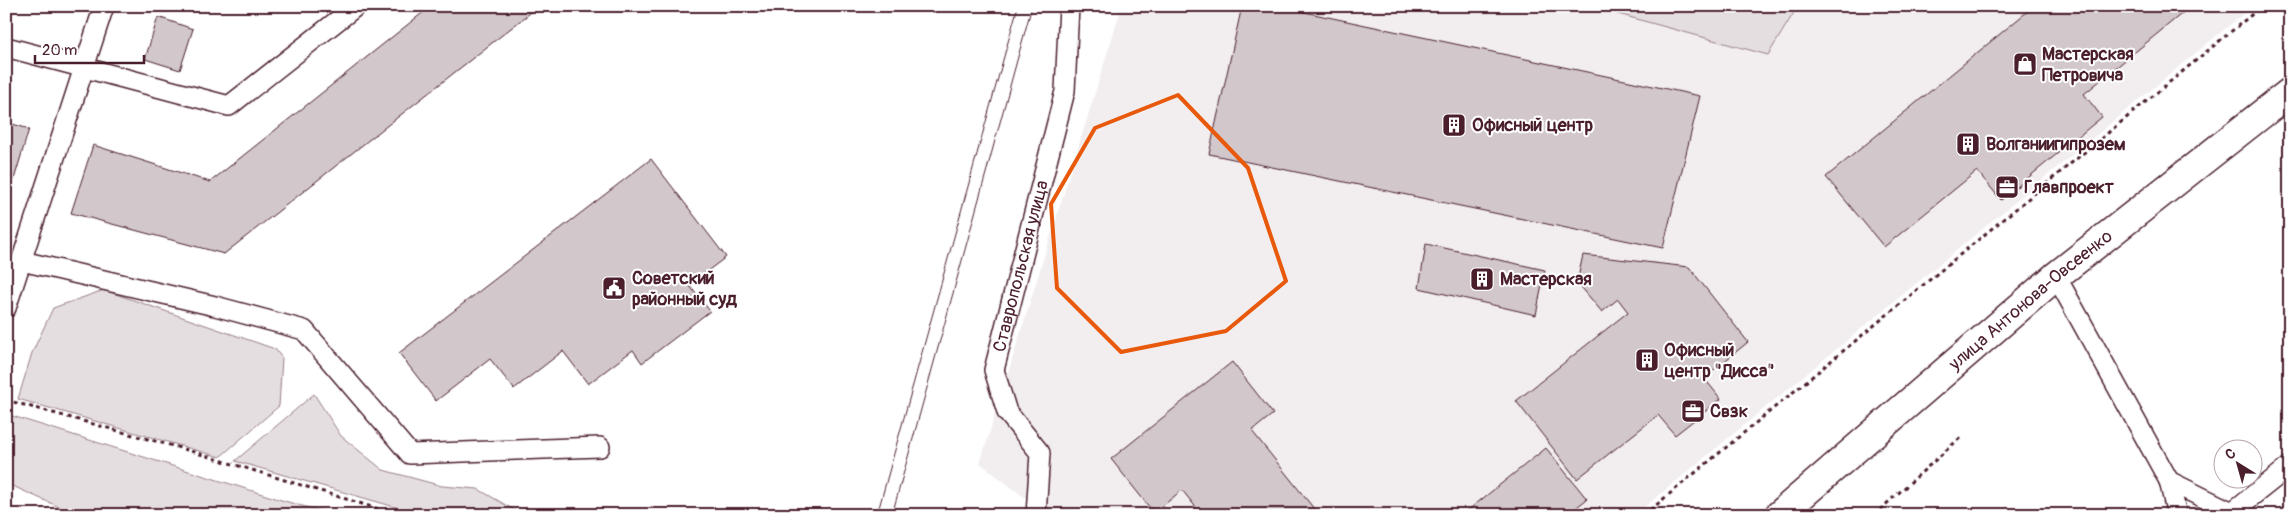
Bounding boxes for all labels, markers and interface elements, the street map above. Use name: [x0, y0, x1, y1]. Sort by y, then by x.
scale bar: [35, 32, 144, 64]
text: 20 m: [42, 41, 77, 60]
place label: Мастерская Петровича: [2042, 43, 2134, 87]
shop icon: Мастерская Петровича: [2012, 51, 2038, 77]
building icon: Офисный центр: [1441, 112, 1467, 138]
place label: Офисный центр: [1472, 114, 1594, 137]
building icon: Волганиигипрозем: [1955, 131, 1981, 157]
place label: Волганиигипрозем: [1986, 133, 2126, 156]
office icon: Главпроект: [1994, 174, 2020, 200]
place label: Главпроект: [2024, 176, 2115, 199]
street label: Ставропольская улица: [988, 178, 1053, 354]
street label: улица Антонова-Овсеенко: [1943, 224, 2117, 376]
building icon: Мастерская: [1469, 266, 1495, 292]
place label: Советский районный суд: [632, 267, 737, 311]
place label: Мастерская: [1500, 268, 1592, 291]
public building icon: Советский районный суд: [601, 275, 627, 301]
place label: Офисный центр "Дисса": [1664, 339, 1775, 383]
building icon: Офисный центр "Дисса": [1634, 347, 1660, 373]
office icon: Свзк: [1680, 398, 1706, 424]
place label: Свзк: [1710, 400, 1748, 423]
north arrow: [2214, 438, 2264, 488]
text: С: [2222, 444, 2239, 463]

